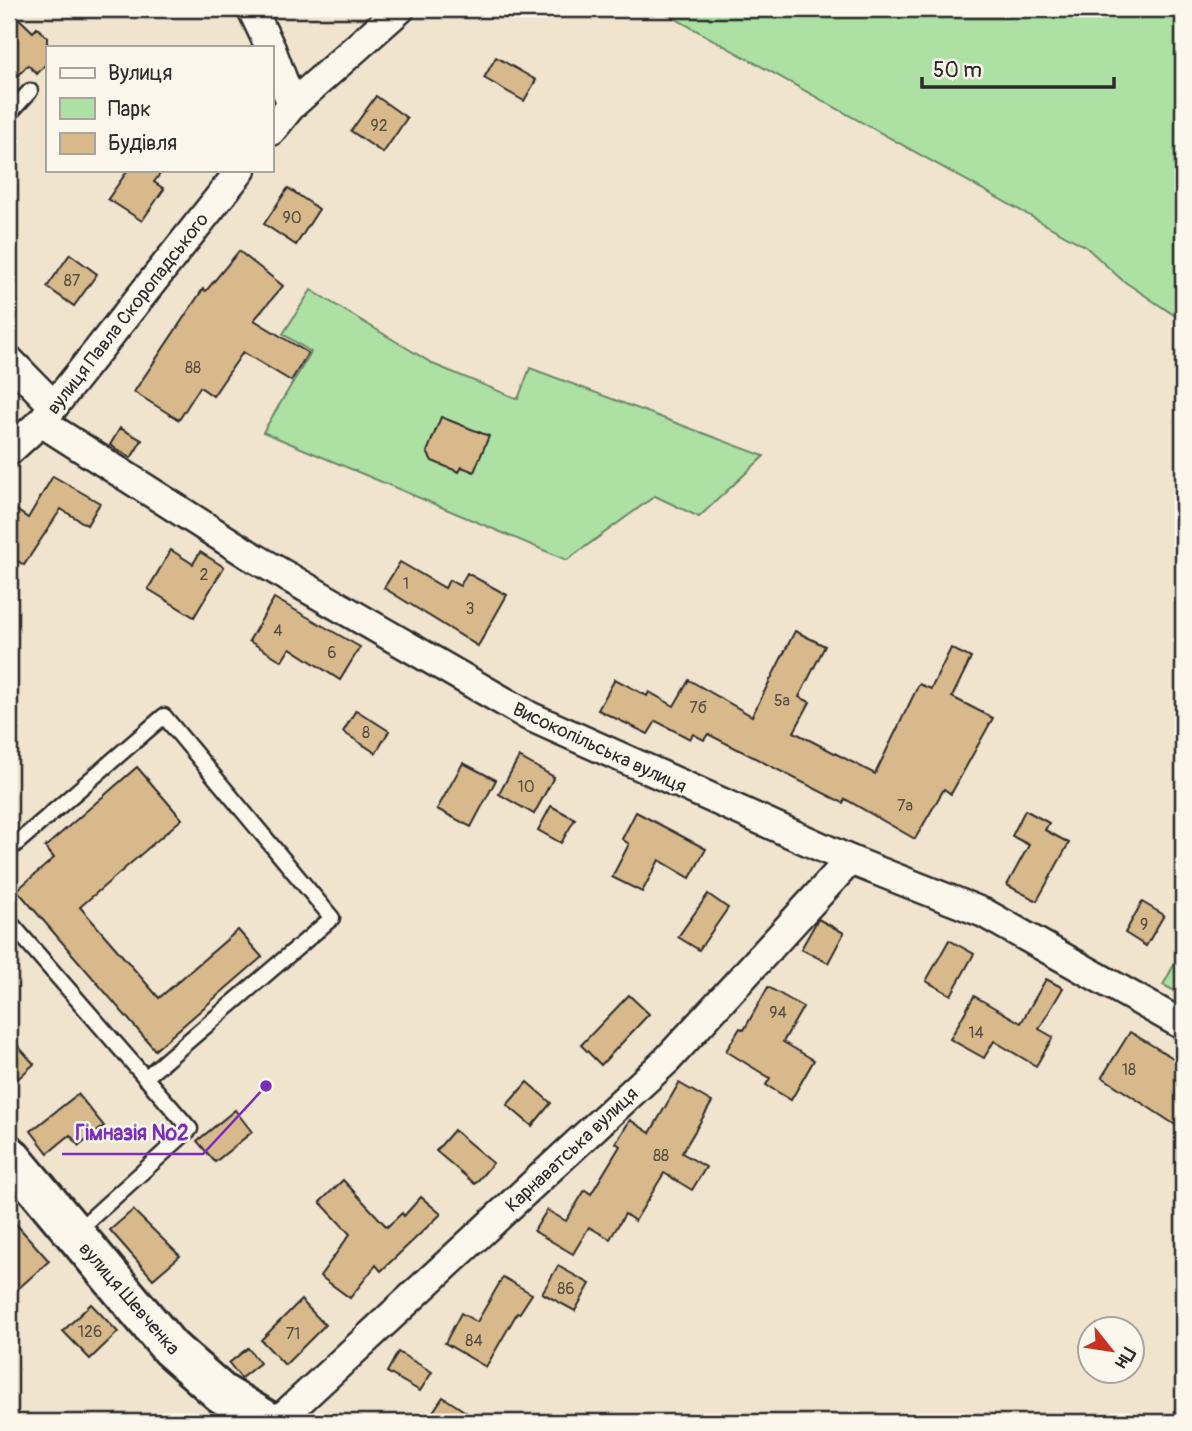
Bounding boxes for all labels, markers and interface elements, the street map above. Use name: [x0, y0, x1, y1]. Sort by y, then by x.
legend: [46, 46, 273, 172]
scale bar: [922, 46, 1115, 90]
text: 50 m: [933, 57, 982, 84]
text: Вулиця: [108, 60, 172, 87]
text: Парк: [108, 96, 151, 123]
house number: 92: [370, 116, 388, 136]
text: Будівля: [108, 130, 177, 157]
street label: вулиця Павла Скоропадського: [42, 208, 214, 419]
house number: 90: [282, 208, 302, 228]
house number: 87: [64, 271, 81, 291]
house number: 88: [185, 358, 201, 378]
house number: 2: [200, 565, 209, 585]
house number: 1: [403, 574, 409, 594]
house number: 3: [466, 599, 475, 619]
house number: 4: [273, 621, 283, 641]
house number: 6: [327, 643, 337, 663]
house number: 5а: [774, 691, 790, 711]
street label: Високопільська вулиця: [509, 697, 690, 799]
house number: 7б: [689, 698, 707, 718]
house number: 8: [362, 723, 370, 743]
house number: 10: [517, 777, 535, 797]
house number: 7а: [897, 796, 913, 816]
house number: 9: [1140, 915, 1148, 935]
house number: 94: [769, 1003, 787, 1023]
house number: 14: [968, 1023, 984, 1043]
house number: 18: [1122, 1060, 1136, 1080]
street label: Карнаватська вулиця: [500, 1082, 643, 1217]
callout: Гімназія №2: [62, 1112, 203, 1154]
text: Гімназія №2: [75, 1120, 189, 1147]
house number: 88: [653, 1146, 669, 1166]
street label: вулиця Шевченка: [74, 1237, 185, 1360]
house number: 86: [557, 1279, 575, 1299]
north arrow: [1076, 1316, 1146, 1386]
house number: 126: [78, 1322, 102, 1342]
house number: 71: [286, 1324, 300, 1344]
house number: 84: [465, 1331, 483, 1351]
text: Пн: [1109, 1343, 1140, 1373]

